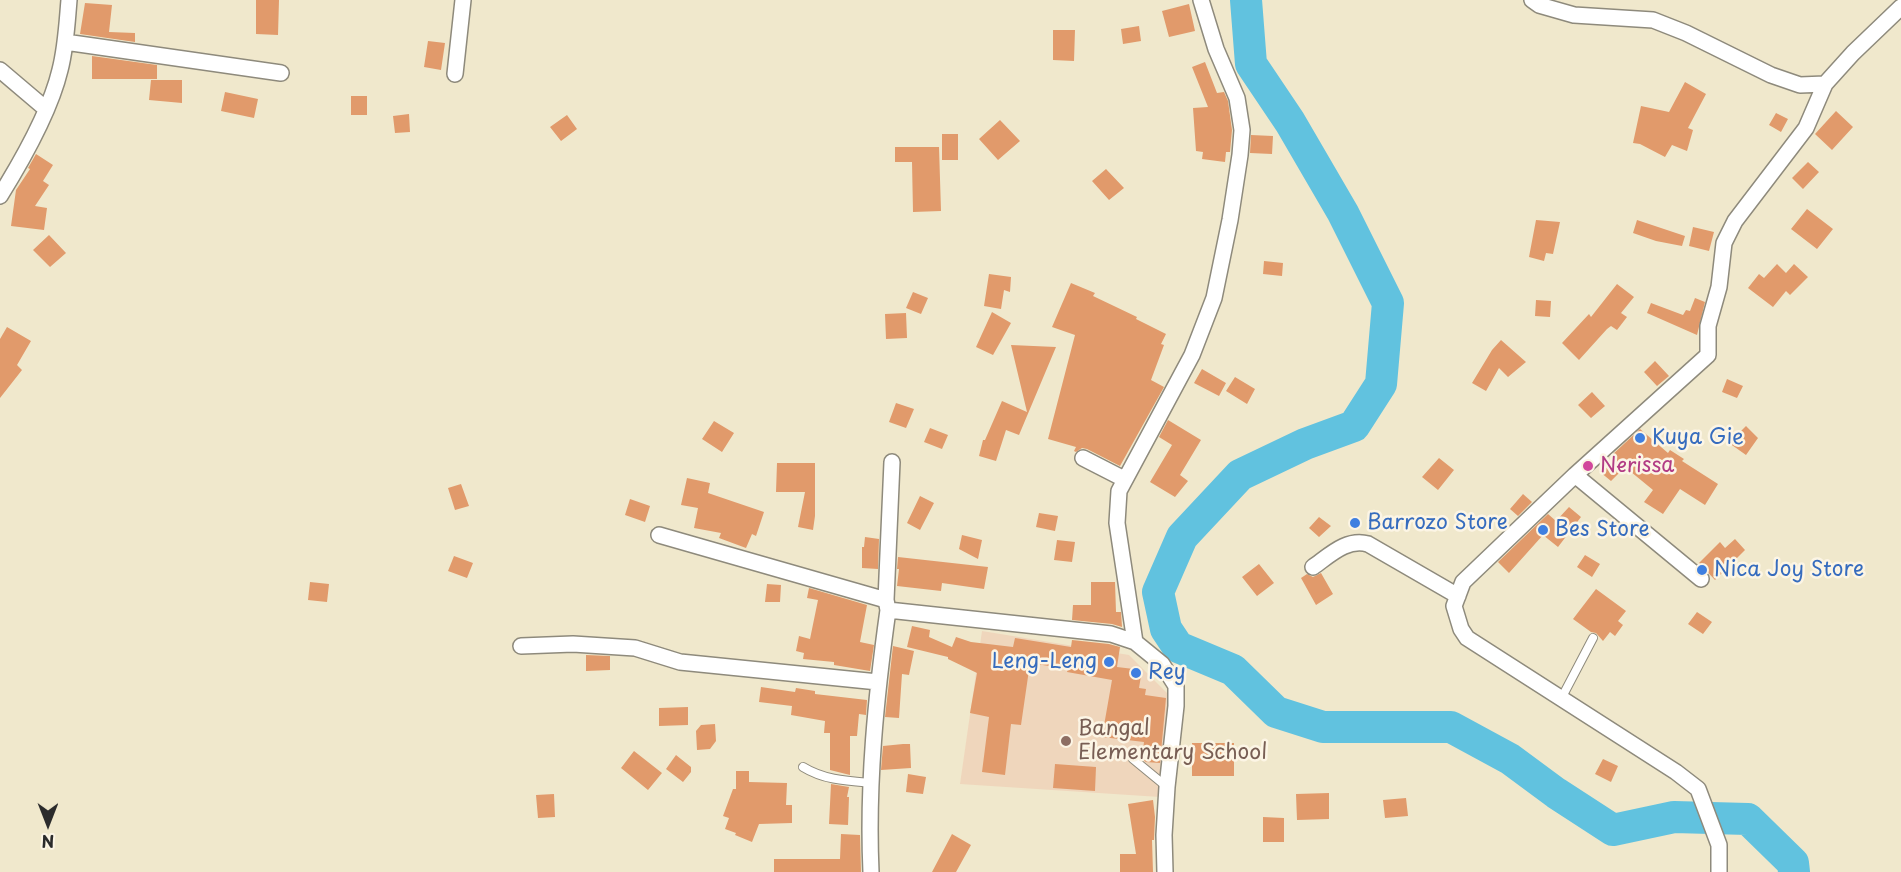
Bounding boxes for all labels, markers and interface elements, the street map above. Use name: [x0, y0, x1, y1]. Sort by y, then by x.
place label: Kuya Gie: [1652, 425, 1744, 451]
marker: Kuya Gie: [1633, 431, 1647, 445]
place label: Nerissa: [1600, 453, 1674, 479]
marker: Nerissa: [1581, 459, 1595, 473]
place label: Barrozo Store: [1367, 510, 1508, 536]
marker: Barrozo Store: [1348, 516, 1362, 530]
place label: Bes Store: [1555, 517, 1650, 543]
marker: Bes Store: [1536, 523, 1550, 537]
place label: Nica Joy Store: [1714, 557, 1864, 583]
marker: Nica Joy Store: [1695, 563, 1709, 577]
place label: Leng-Leng: [991, 649, 1097, 675]
marker: Leng-Leng: [1102, 655, 1116, 669]
place label: Rey: [1148, 660, 1186, 686]
marker: Rey: [1129, 666, 1143, 680]
place label: Bangal Elementary School: [1078, 716, 1267, 766]
marker: Bangal Elementary School: [1059, 734, 1073, 748]
north arrow: [18, 794, 78, 854]
text: N: [42, 830, 54, 854]

